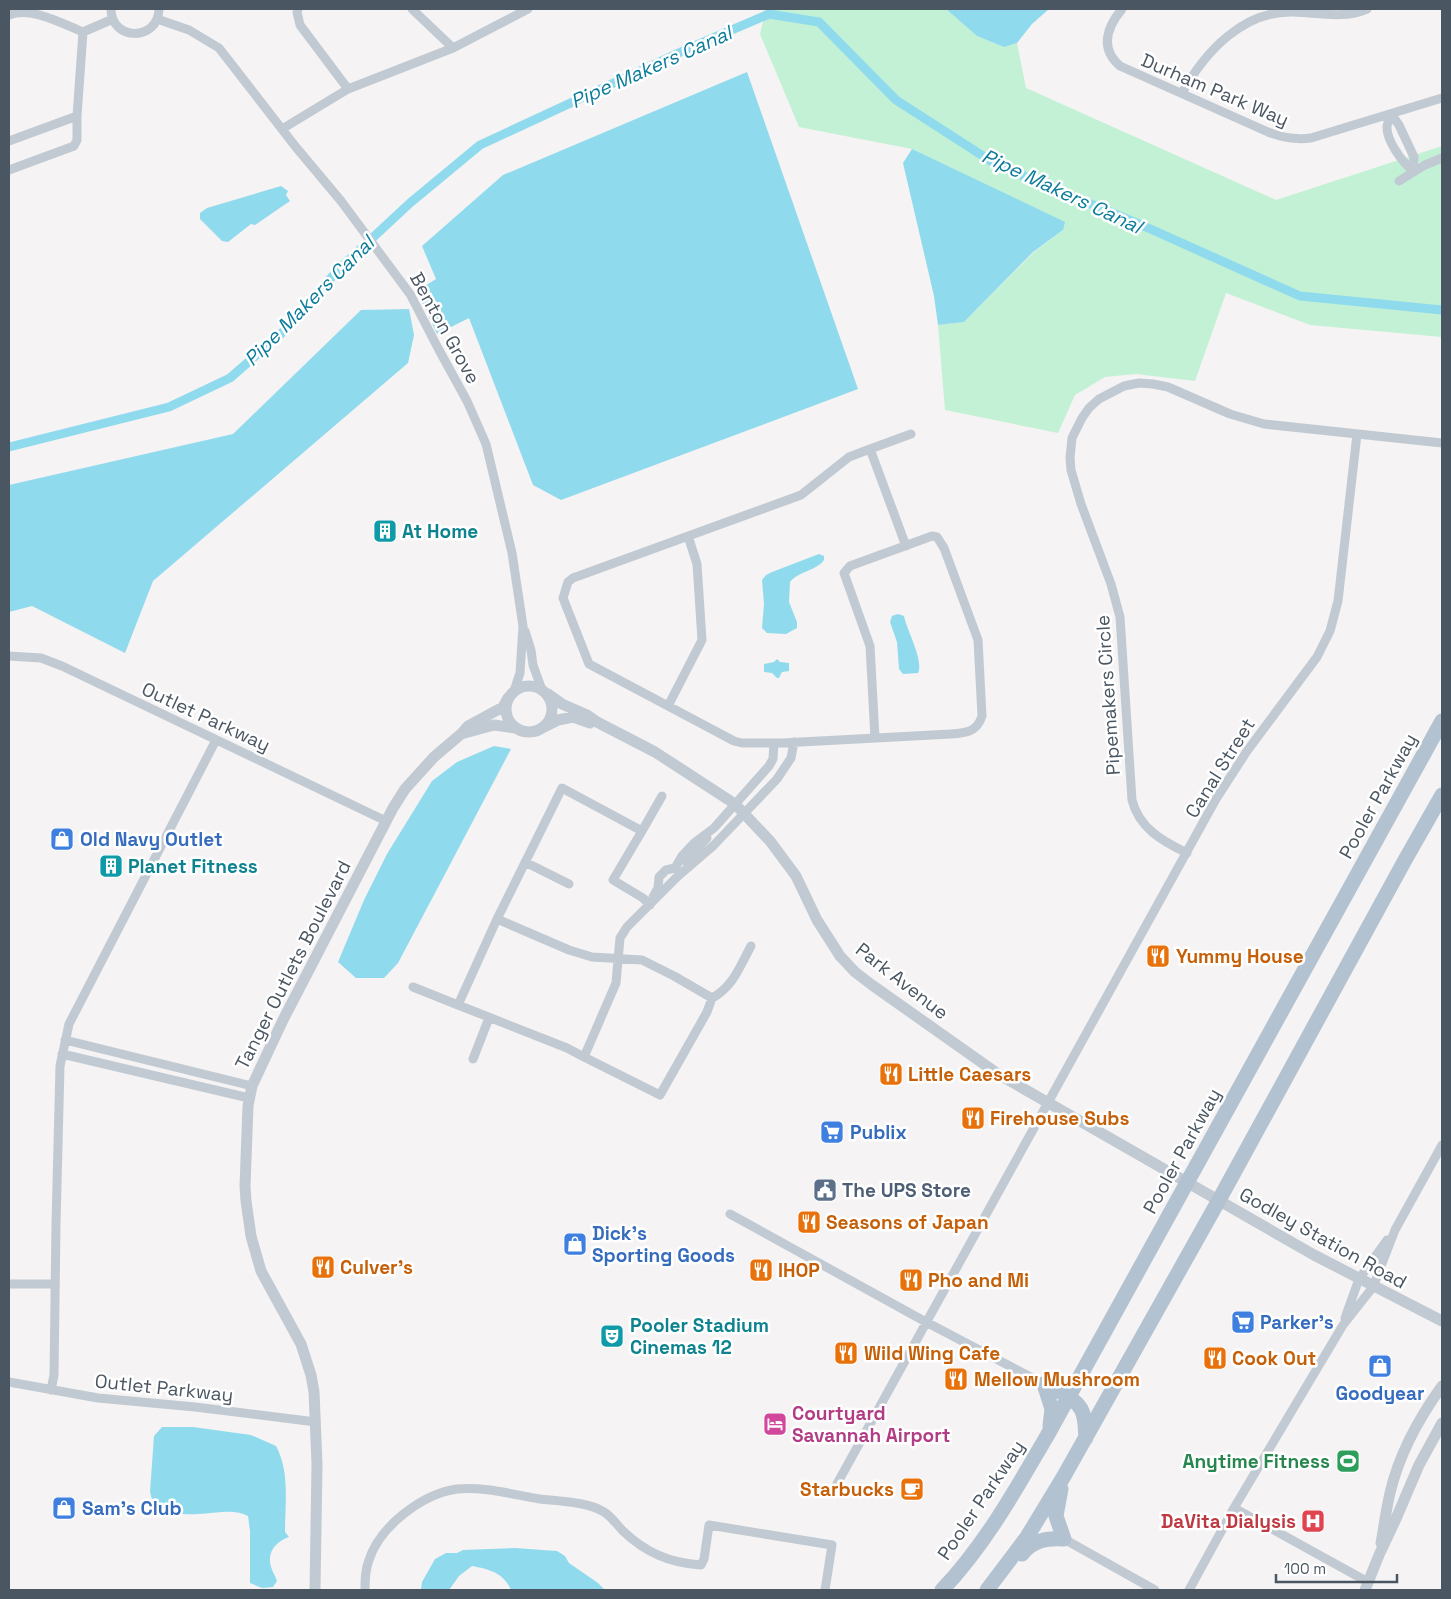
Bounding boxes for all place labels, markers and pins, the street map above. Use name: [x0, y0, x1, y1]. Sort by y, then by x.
building icon: At Home: [372, 518, 398, 544]
place label: At Home: [402, 519, 478, 544]
shop icon: Old Navy Outlet: [49, 826, 75, 852]
place label: Old Navy Outlet: [80, 827, 223, 852]
building icon: Planet Fitness: [98, 853, 124, 879]
place label: Planet Fitness: [128, 854, 258, 879]
restaurant icon: Yummy House: [1145, 943, 1171, 969]
place label: Yummy House: [1176, 944, 1304, 969]
restaurant icon: Little Caesars: [878, 1061, 904, 1087]
place label: Little Caesars: [908, 1062, 1031, 1087]
restaurant icon: Firehouse Subs: [960, 1105, 986, 1131]
place label: Firehouse Subs: [990, 1106, 1129, 1131]
supermarket icon: Publix: [819, 1119, 845, 1145]
place label: Publix: [850, 1120, 907, 1145]
public building icon: The UPS Store: [812, 1177, 838, 1203]
place label: The UPS Store: [842, 1178, 971, 1203]
restaurant icon: Seasons of Japan: [796, 1209, 822, 1235]
place label: Seasons of Japan: [826, 1210, 989, 1235]
place label: Dick's Sporting Goods: [592, 1221, 735, 1268]
shop icon: Dick's Sporting Goods: [562, 1231, 588, 1257]
restaurant icon: Culver's: [310, 1254, 336, 1280]
place label: Culver's: [340, 1255, 413, 1280]
restaurant icon: IHOP: [748, 1257, 774, 1283]
place label: IHOP: [778, 1258, 820, 1283]
restaurant icon: Pho and Mi: [898, 1267, 924, 1293]
place label: Pho and Mi: [928, 1268, 1029, 1293]
supermarket icon: Parker's: [1230, 1309, 1256, 1335]
place label: Parker's: [1260, 1310, 1334, 1335]
place label: Pooler Stadium Cinemas 12: [630, 1313, 769, 1360]
theatre icon: Pooler Stadium Cinemas 12: [599, 1323, 625, 1349]
restaurant icon: Wild Wing Cafe: [833, 1340, 859, 1366]
place label: Wild Wing Cafe: [864, 1341, 1000, 1366]
restaurant icon: Cook Out: [1202, 1345, 1228, 1371]
place label: Cook Out: [1232, 1346, 1316, 1371]
shop icon: Goodyear: [1367, 1353, 1393, 1379]
restaurant icon: Mellow Mushroom: [943, 1366, 969, 1392]
place label: Mellow Mushroom: [974, 1367, 1140, 1392]
place label: Goodyear: [1335, 1381, 1425, 1406]
place label: Courtyard Savannah Airport: [792, 1401, 950, 1448]
hotel icon: Courtyard Savannah Airport: [762, 1411, 788, 1437]
sports icon: Anytime Fitness: [1335, 1448, 1361, 1474]
place label: Anytime Fitness: [1183, 1449, 1330, 1474]
cafe icon: Starbucks: [899, 1476, 925, 1502]
place label: Starbucks: [800, 1477, 894, 1502]
shop icon: Sam's Club: [51, 1495, 77, 1521]
place label: Sam's Club: [82, 1496, 182, 1521]
hospital icon: DaVita Dialysis: [1300, 1508, 1326, 1534]
place label: DaVita Dialysis: [1161, 1509, 1296, 1534]

